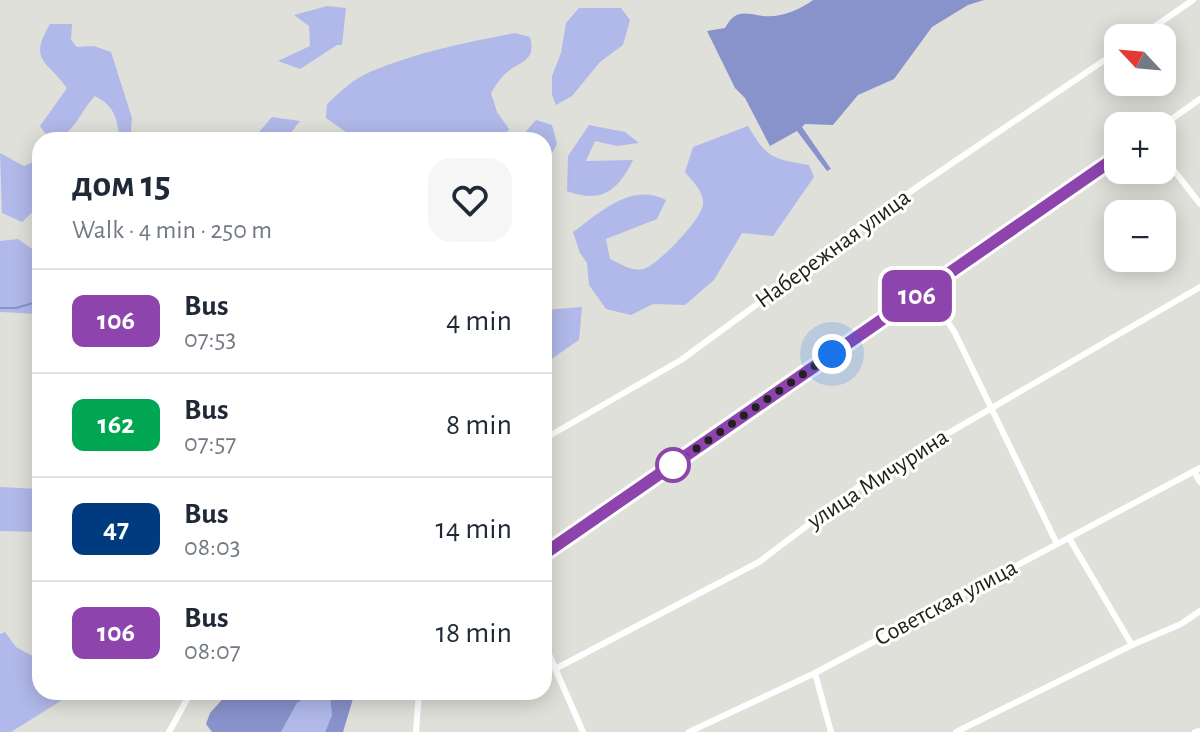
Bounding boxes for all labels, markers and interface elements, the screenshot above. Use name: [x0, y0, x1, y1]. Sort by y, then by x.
north arrow: [1104, 24, 1176, 96]
map controls: [1104, 24, 1176, 272]
button: +: [1104, 112, 1176, 184]
button: heart: [428, 158, 512, 242]
text: дом 15: [72, 166, 171, 204]
street label: Набережная улица: [751, 185, 915, 313]
button: −: [1104, 200, 1176, 272]
text: Walk · 4 min · 250 m: [72, 217, 272, 243]
line badge: 106: [871, 270, 963, 322]
text: 106: [898, 282, 936, 310]
text: Bus: [184, 291, 229, 321]
text: 4 min: [446, 306, 512, 336]
text: 106: [97, 307, 135, 335]
text: 07:53: [184, 326, 236, 352]
your location: [812, 334, 852, 374]
text: Bus: [184, 395, 229, 425]
text: 8 min: [446, 410, 512, 440]
text: 162: [98, 411, 134, 439]
street label: улица Мичурина: [802, 425, 953, 534]
text: 07:57: [184, 430, 236, 456]
unlabelled marker: [656, 448, 690, 482]
text: Bus: [184, 499, 229, 529]
text: 14 min: [436, 514, 512, 544]
text: 47: [103, 515, 129, 543]
text: 08:03: [184, 534, 240, 560]
street label: Советская улица: [871, 555, 1021, 651]
text: Bus: [184, 603, 229, 633]
text: 18 min: [436, 618, 512, 648]
text: 106: [97, 619, 135, 647]
text: 08:07: [184, 638, 241, 664]

